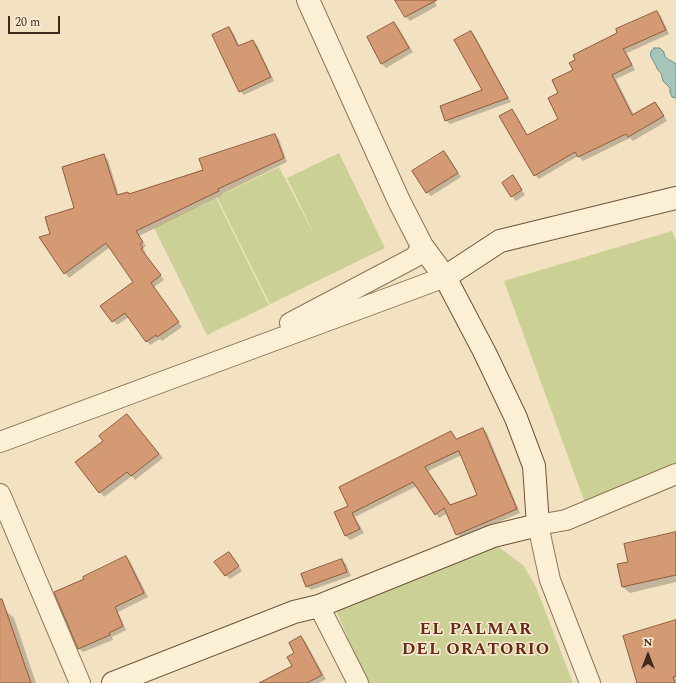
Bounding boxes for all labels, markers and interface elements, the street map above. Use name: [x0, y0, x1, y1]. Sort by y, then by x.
scale bar: [10, 8, 62, 34]
text: 20 m: [15, 13, 40, 32]
district label: EL PALMAR DEL ORATORIO: [402, 621, 550, 661]
text: N: [644, 634, 652, 651]
north arrow: [628, 635, 668, 675]

